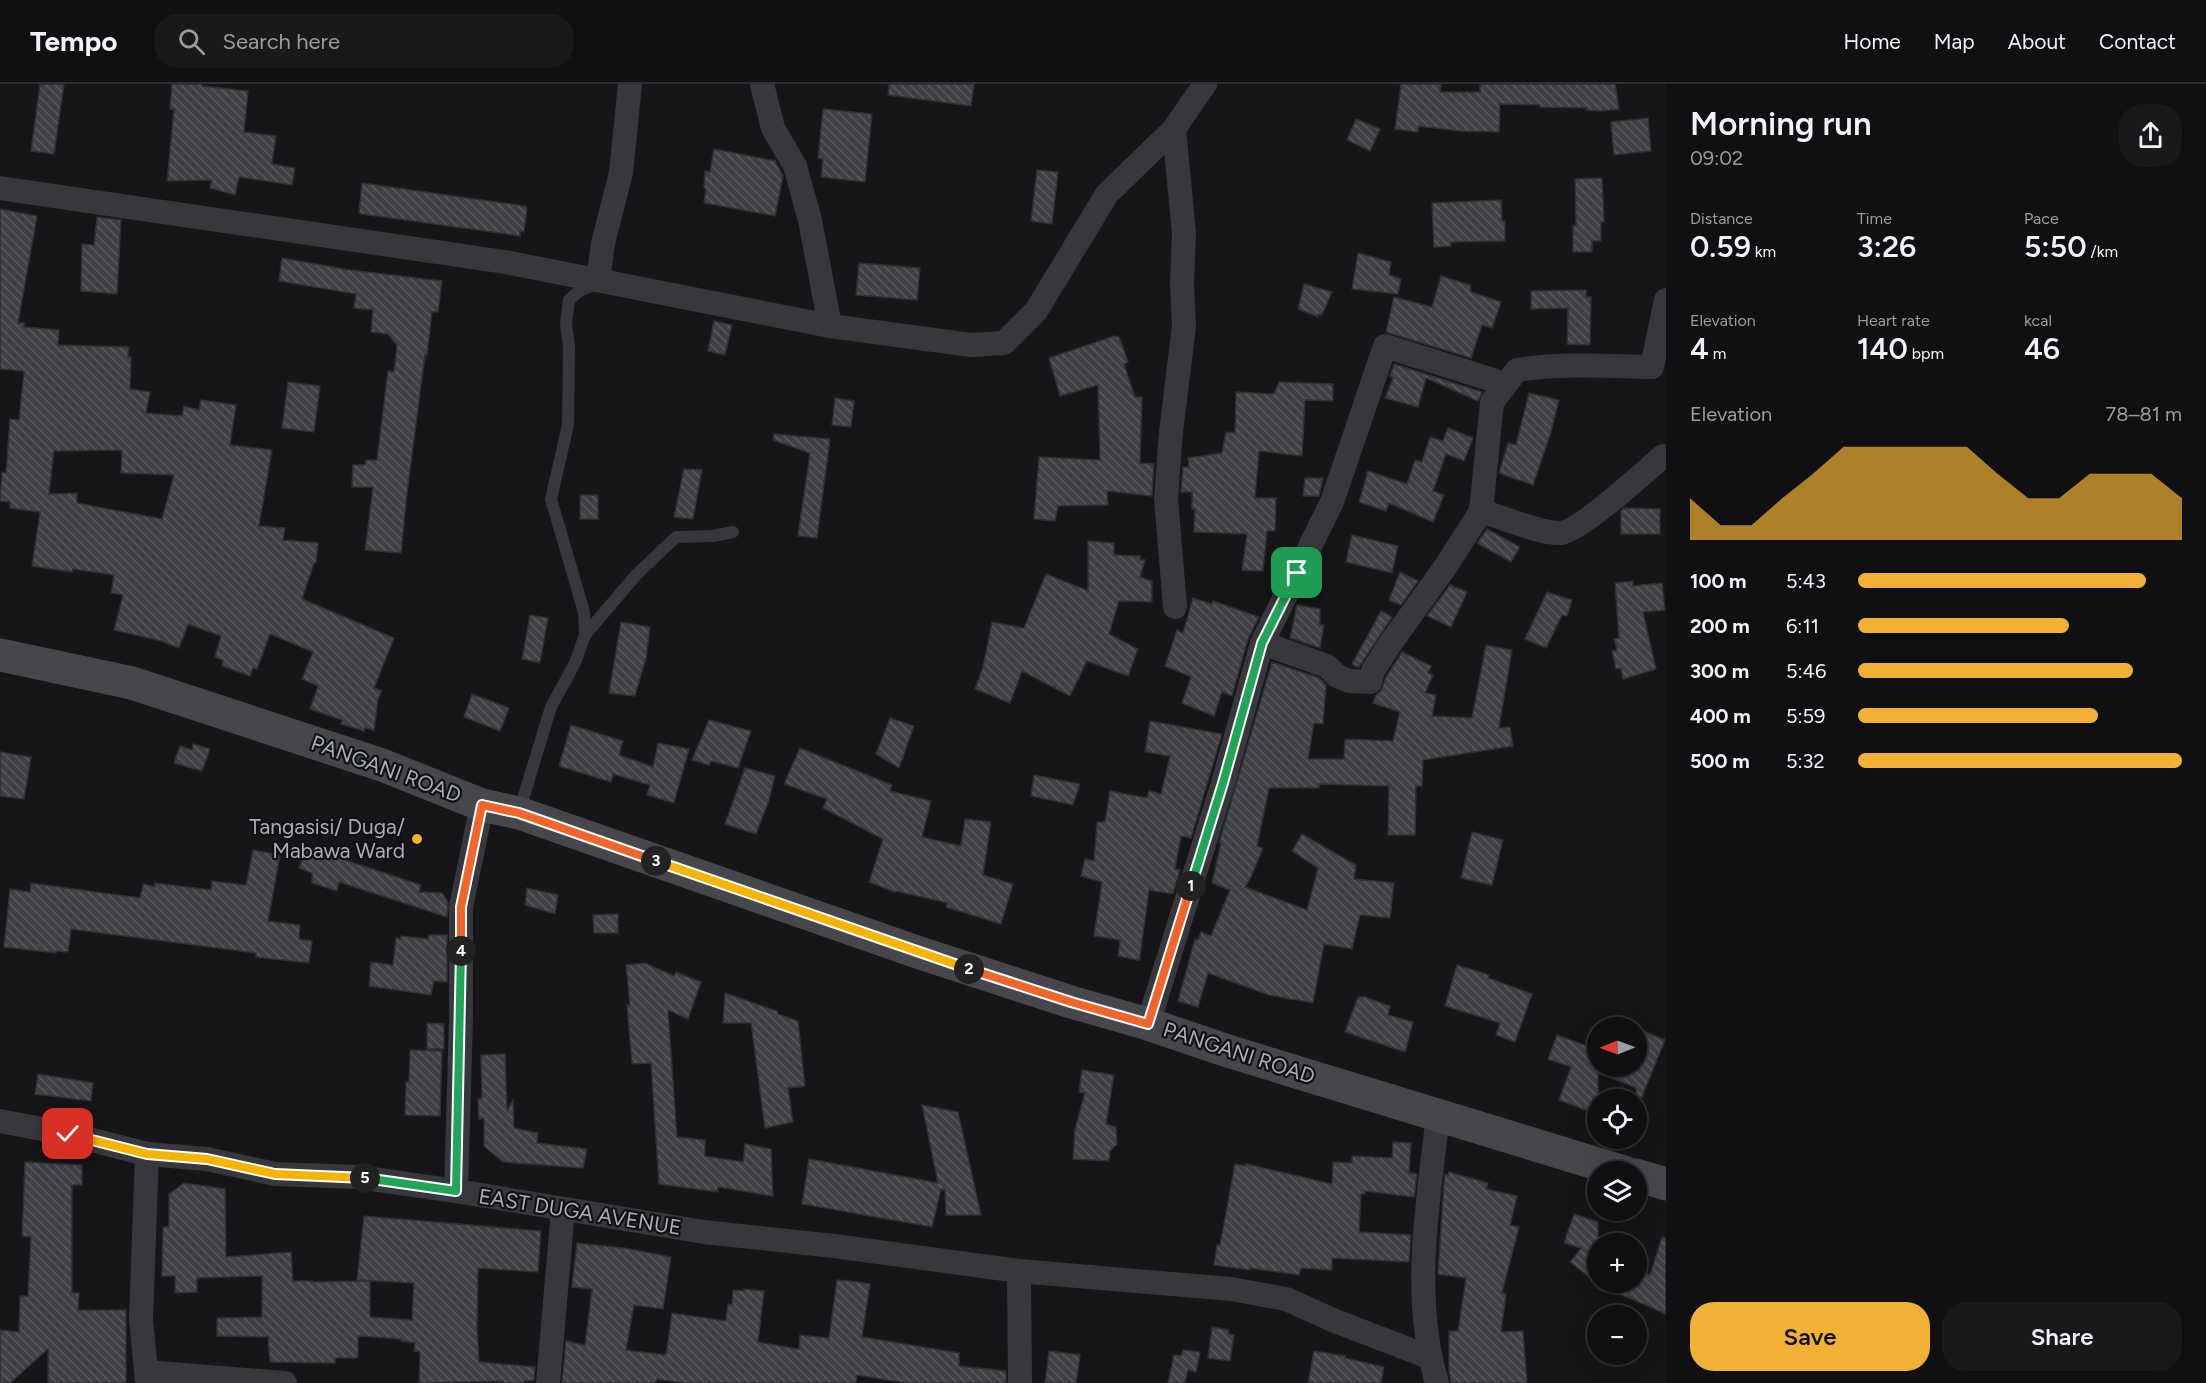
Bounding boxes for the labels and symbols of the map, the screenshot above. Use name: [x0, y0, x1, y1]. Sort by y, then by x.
pin: [1271, 547, 1322, 598]
street label: PANGANI ROAD: [308, 730, 465, 807]
place label: Tangasisi/ Duga/ Mabawa Ward: [249, 814, 405, 863]
marker: Tangasisi/ Duga/ Mabawa Ward: [410, 832, 424, 846]
pin: 3: [641, 846, 671, 876]
pin: 1: [1176, 871, 1206, 901]
pin: 4: [446, 936, 476, 966]
pin: 2: [954, 954, 984, 984]
street label: PANGANI ROAD: [1160, 1016, 1318, 1089]
north arrow: [1587, 1017, 1647, 1077]
pin: [42, 1108, 93, 1159]
pin: 5: [350, 1163, 380, 1193]
street label: EAST DUGA AVENUE: [477, 1183, 683, 1240]

